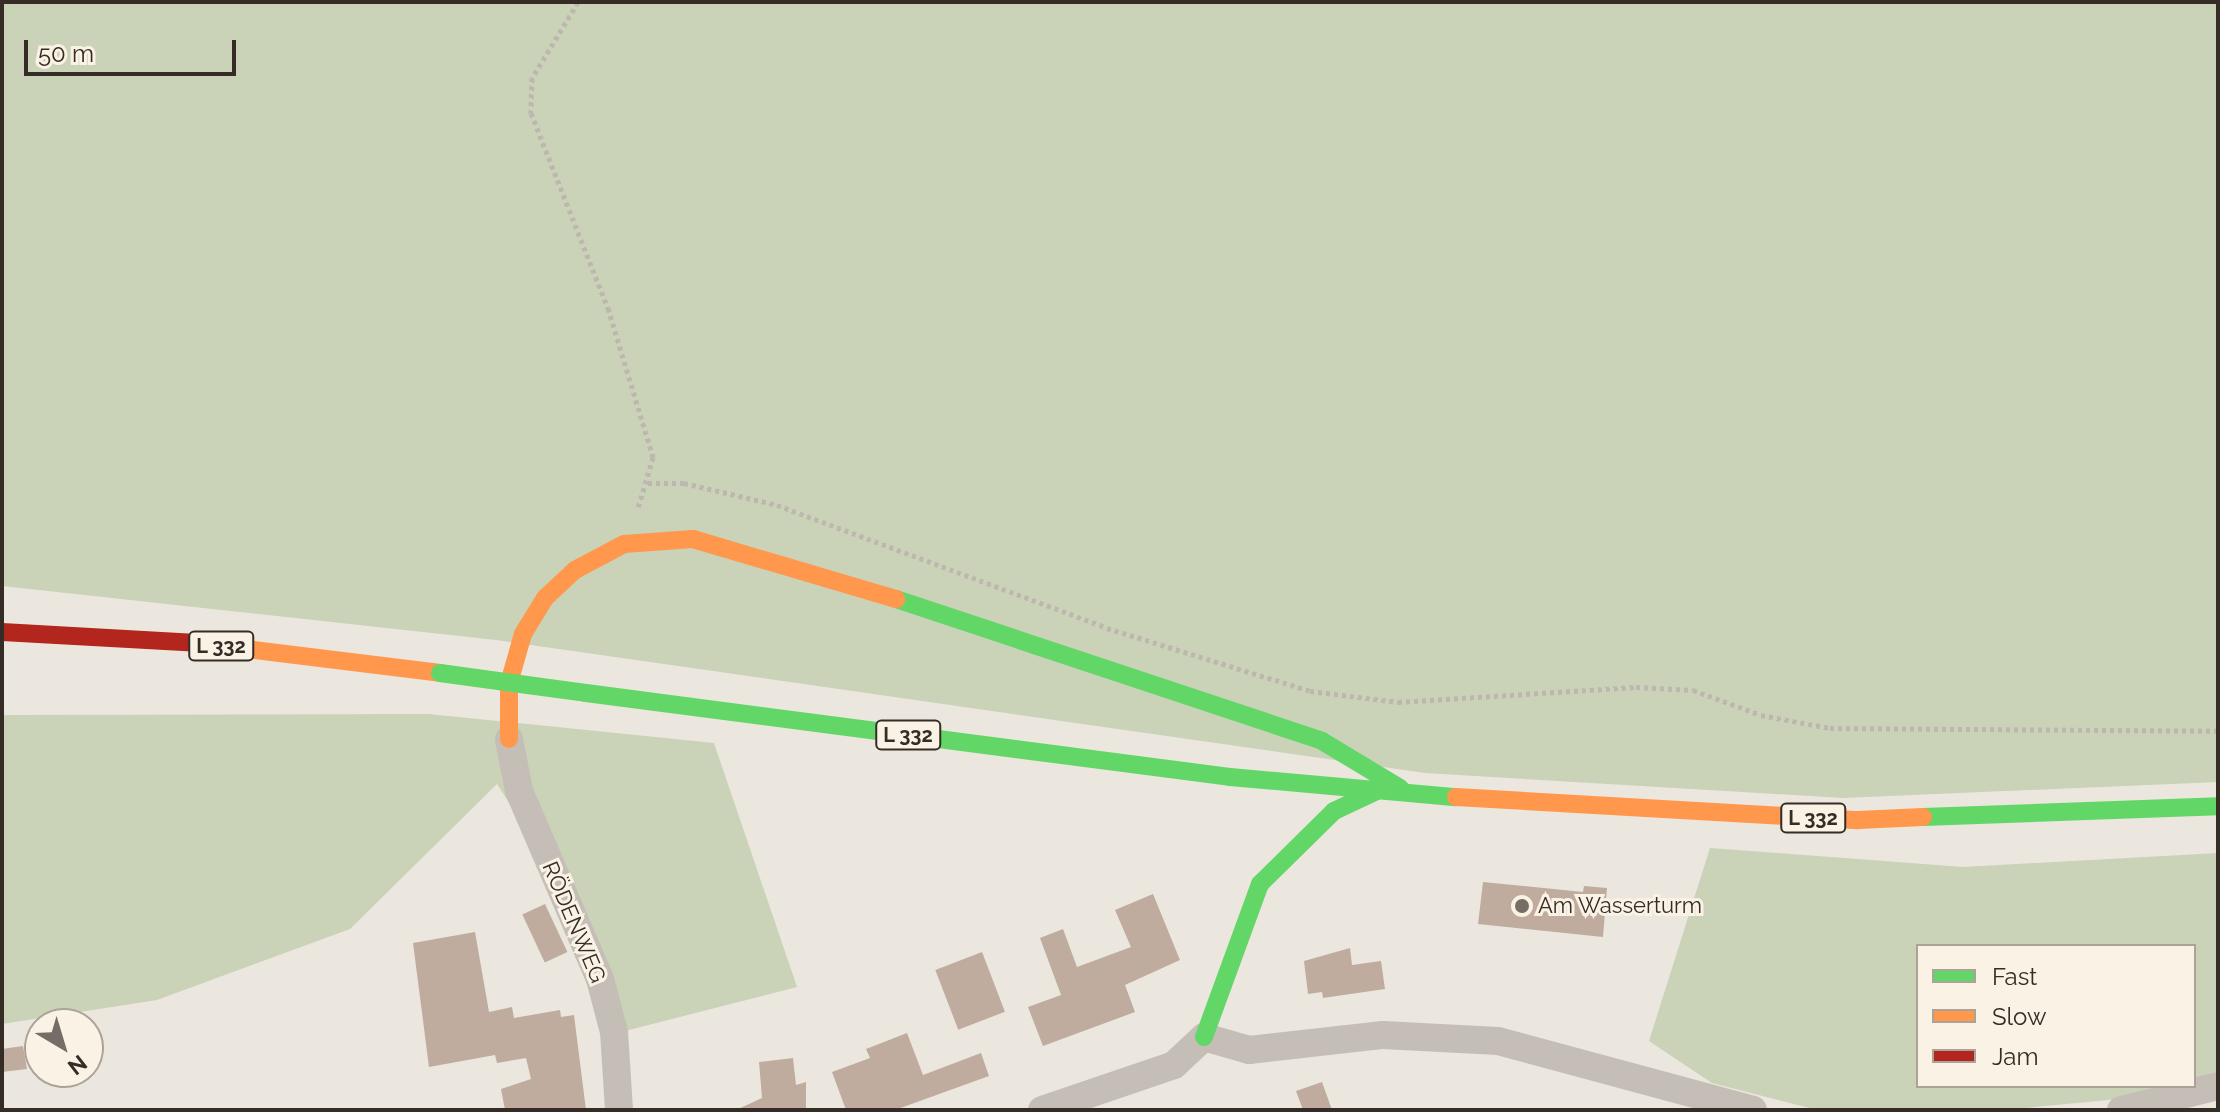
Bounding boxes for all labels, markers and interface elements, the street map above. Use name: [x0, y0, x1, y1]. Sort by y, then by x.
scale bar: [28, 24, 240, 74]
text: 50 m: [38, 39, 94, 68]
road number: L 332: [187, 630, 255, 662]
road number: L 332: [874, 719, 942, 751]
road number: L 332: [1779, 802, 1847, 834]
street label: RÖDENWEG: [537, 858, 611, 986]
place label: Am Wasserturm: [1538, 893, 1703, 919]
marker: Am Wasserturm: [1513, 897, 1531, 915]
legend: [1916, 944, 2196, 1088]
text: Fast: [1992, 962, 2037, 991]
text: Slow: [1992, 1002, 2046, 1031]
north arrow: [24, 1008, 104, 1088]
text: Jam: [1992, 1042, 2038, 1071]
text: N: [63, 1050, 92, 1081]

